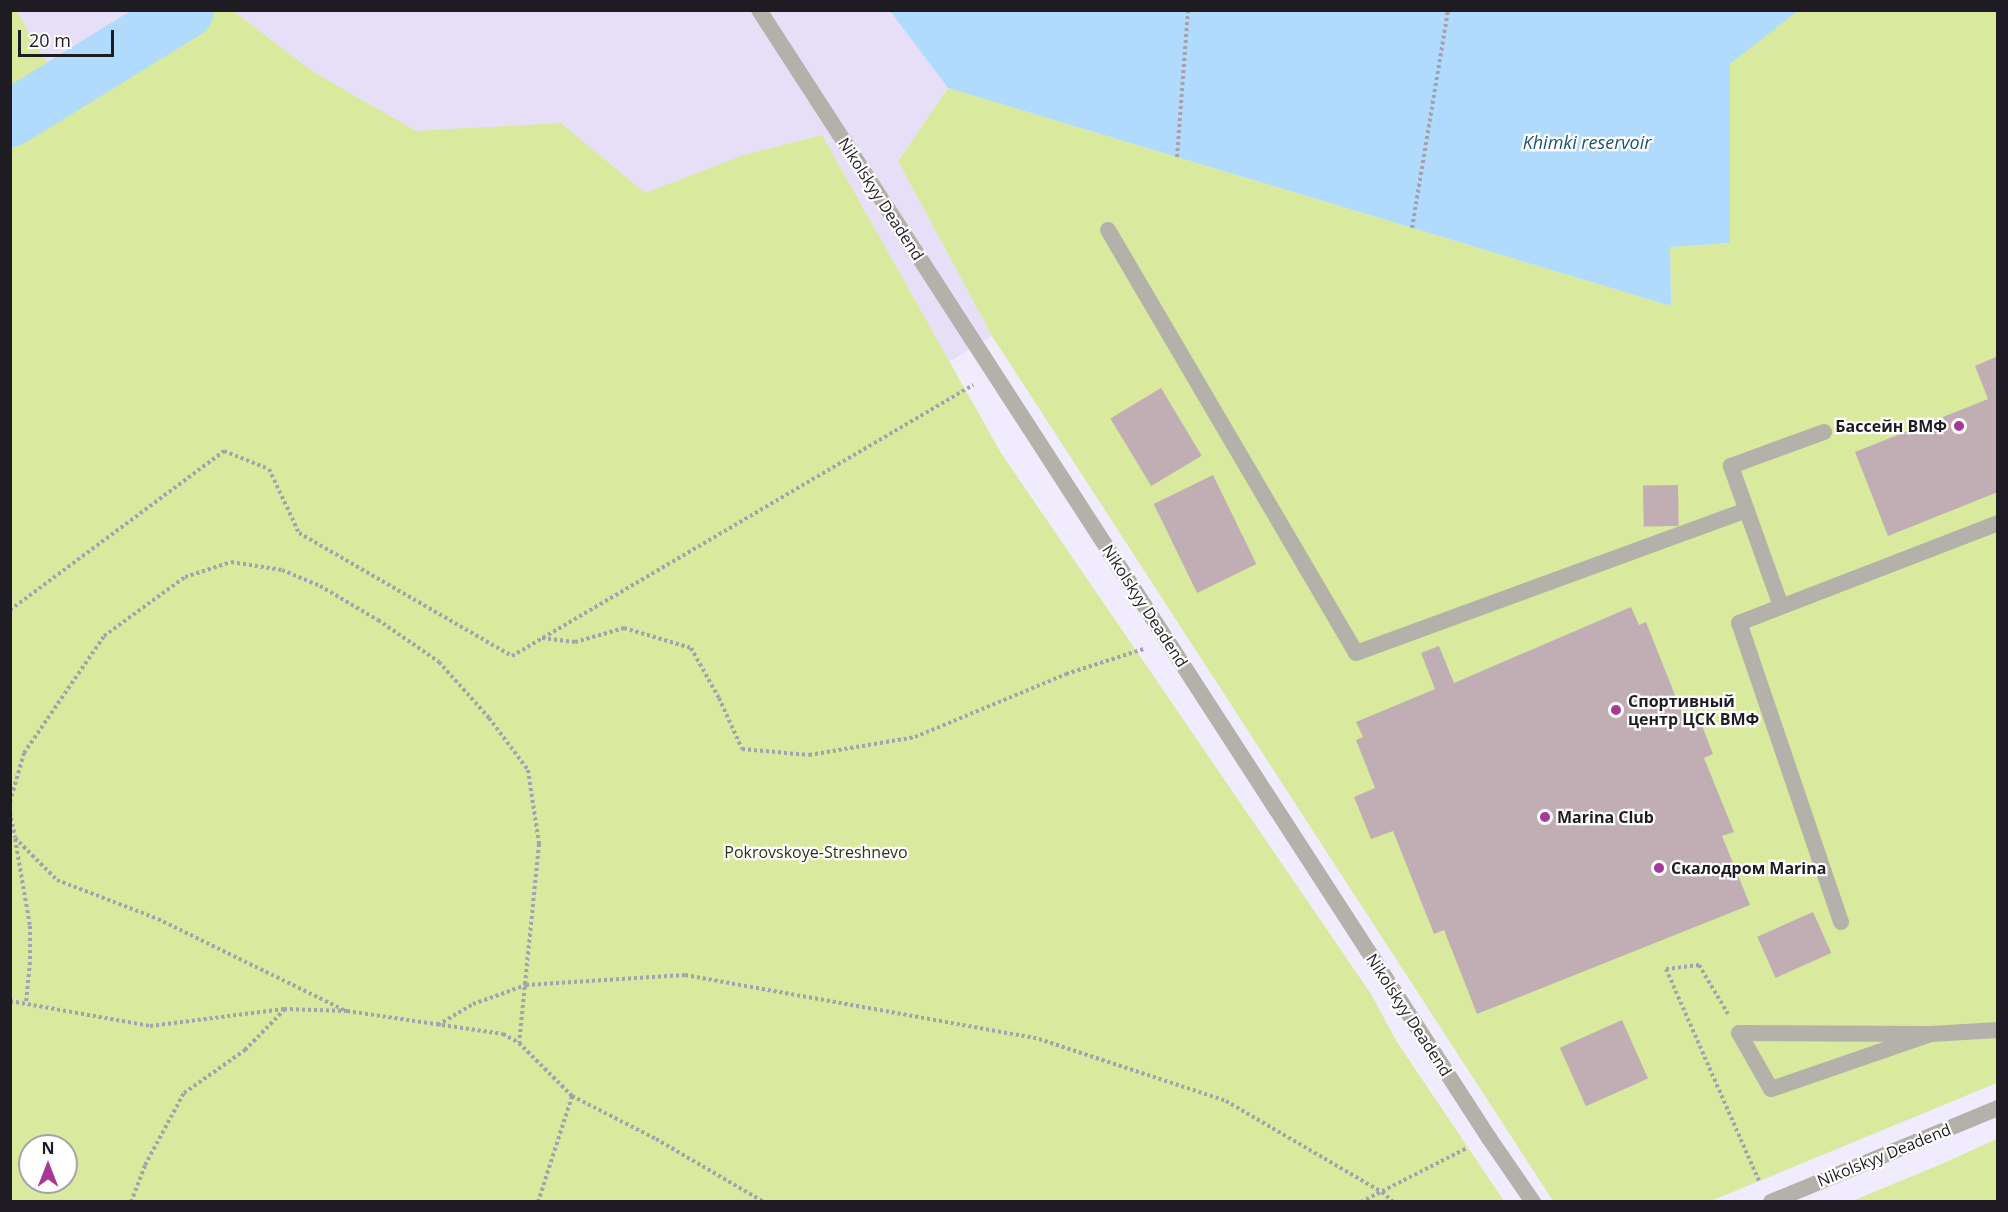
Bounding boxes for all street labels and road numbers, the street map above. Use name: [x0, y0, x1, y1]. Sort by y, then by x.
street label: Nikolskyy Deadend: [834, 134, 928, 264]
street label: Nikolskyy Deadend: [1098, 541, 1192, 671]
street label: Nikolskyy Deadend: [1362, 950, 1456, 1080]
street label: Nikolskyy Deadend: [1814, 1119, 1954, 1191]

